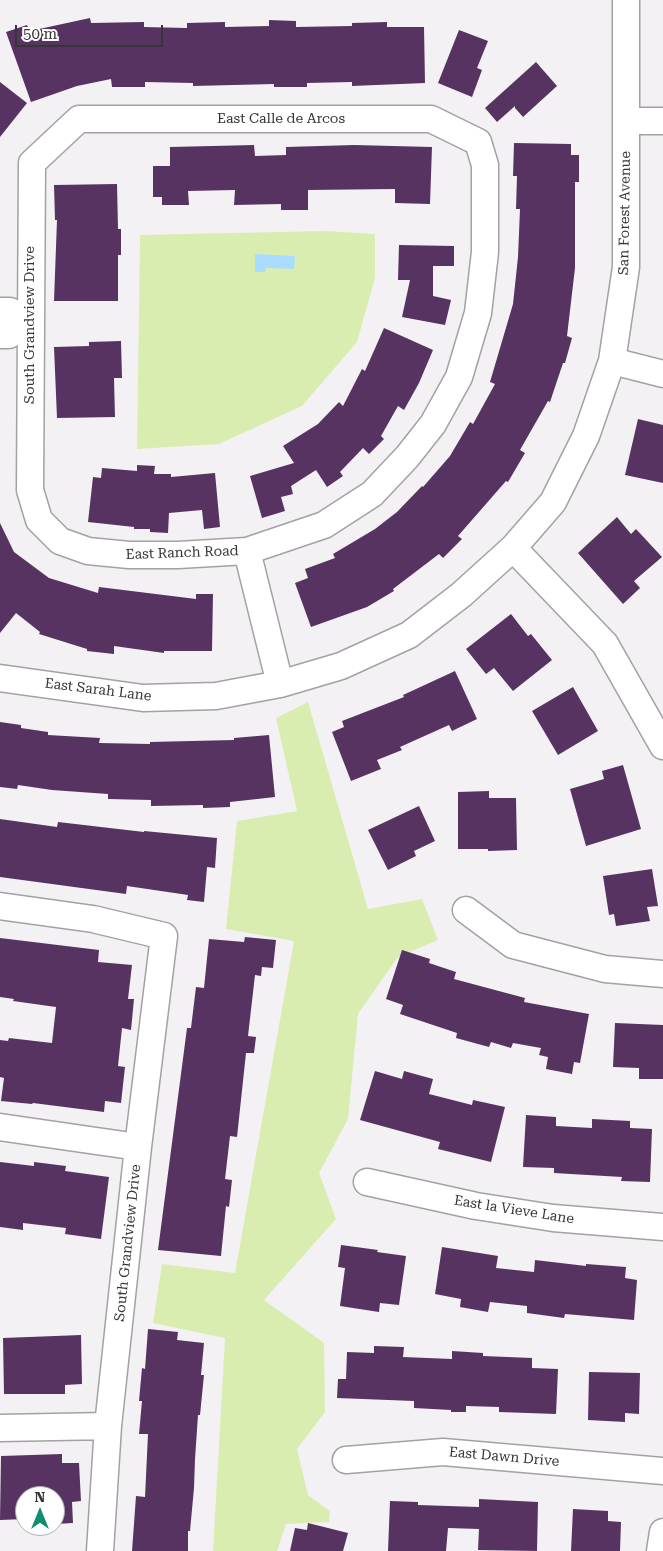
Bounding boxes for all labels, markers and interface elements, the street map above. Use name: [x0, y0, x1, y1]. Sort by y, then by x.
scale bar: [18, 15, 165, 47]
text: 50 m: [23, 25, 57, 43]
street label: East Calle de Arcos: [217, 111, 345, 127]
street label: San Forest Avenue: [616, 151, 634, 275]
street label: South Grandview Drive: [22, 246, 38, 404]
street label: East Ranch Road: [125, 543, 239, 563]
street label: East Sarah Lane: [44, 675, 152, 705]
street label: South Grandview Drive: [111, 1164, 145, 1322]
street label: East la Vieve Lane: [453, 1192, 575, 1228]
street label: East Dawn Drive: [448, 1444, 560, 1470]
north arrow: [15, 1486, 65, 1536]
text: N: [35, 1489, 45, 1505]

